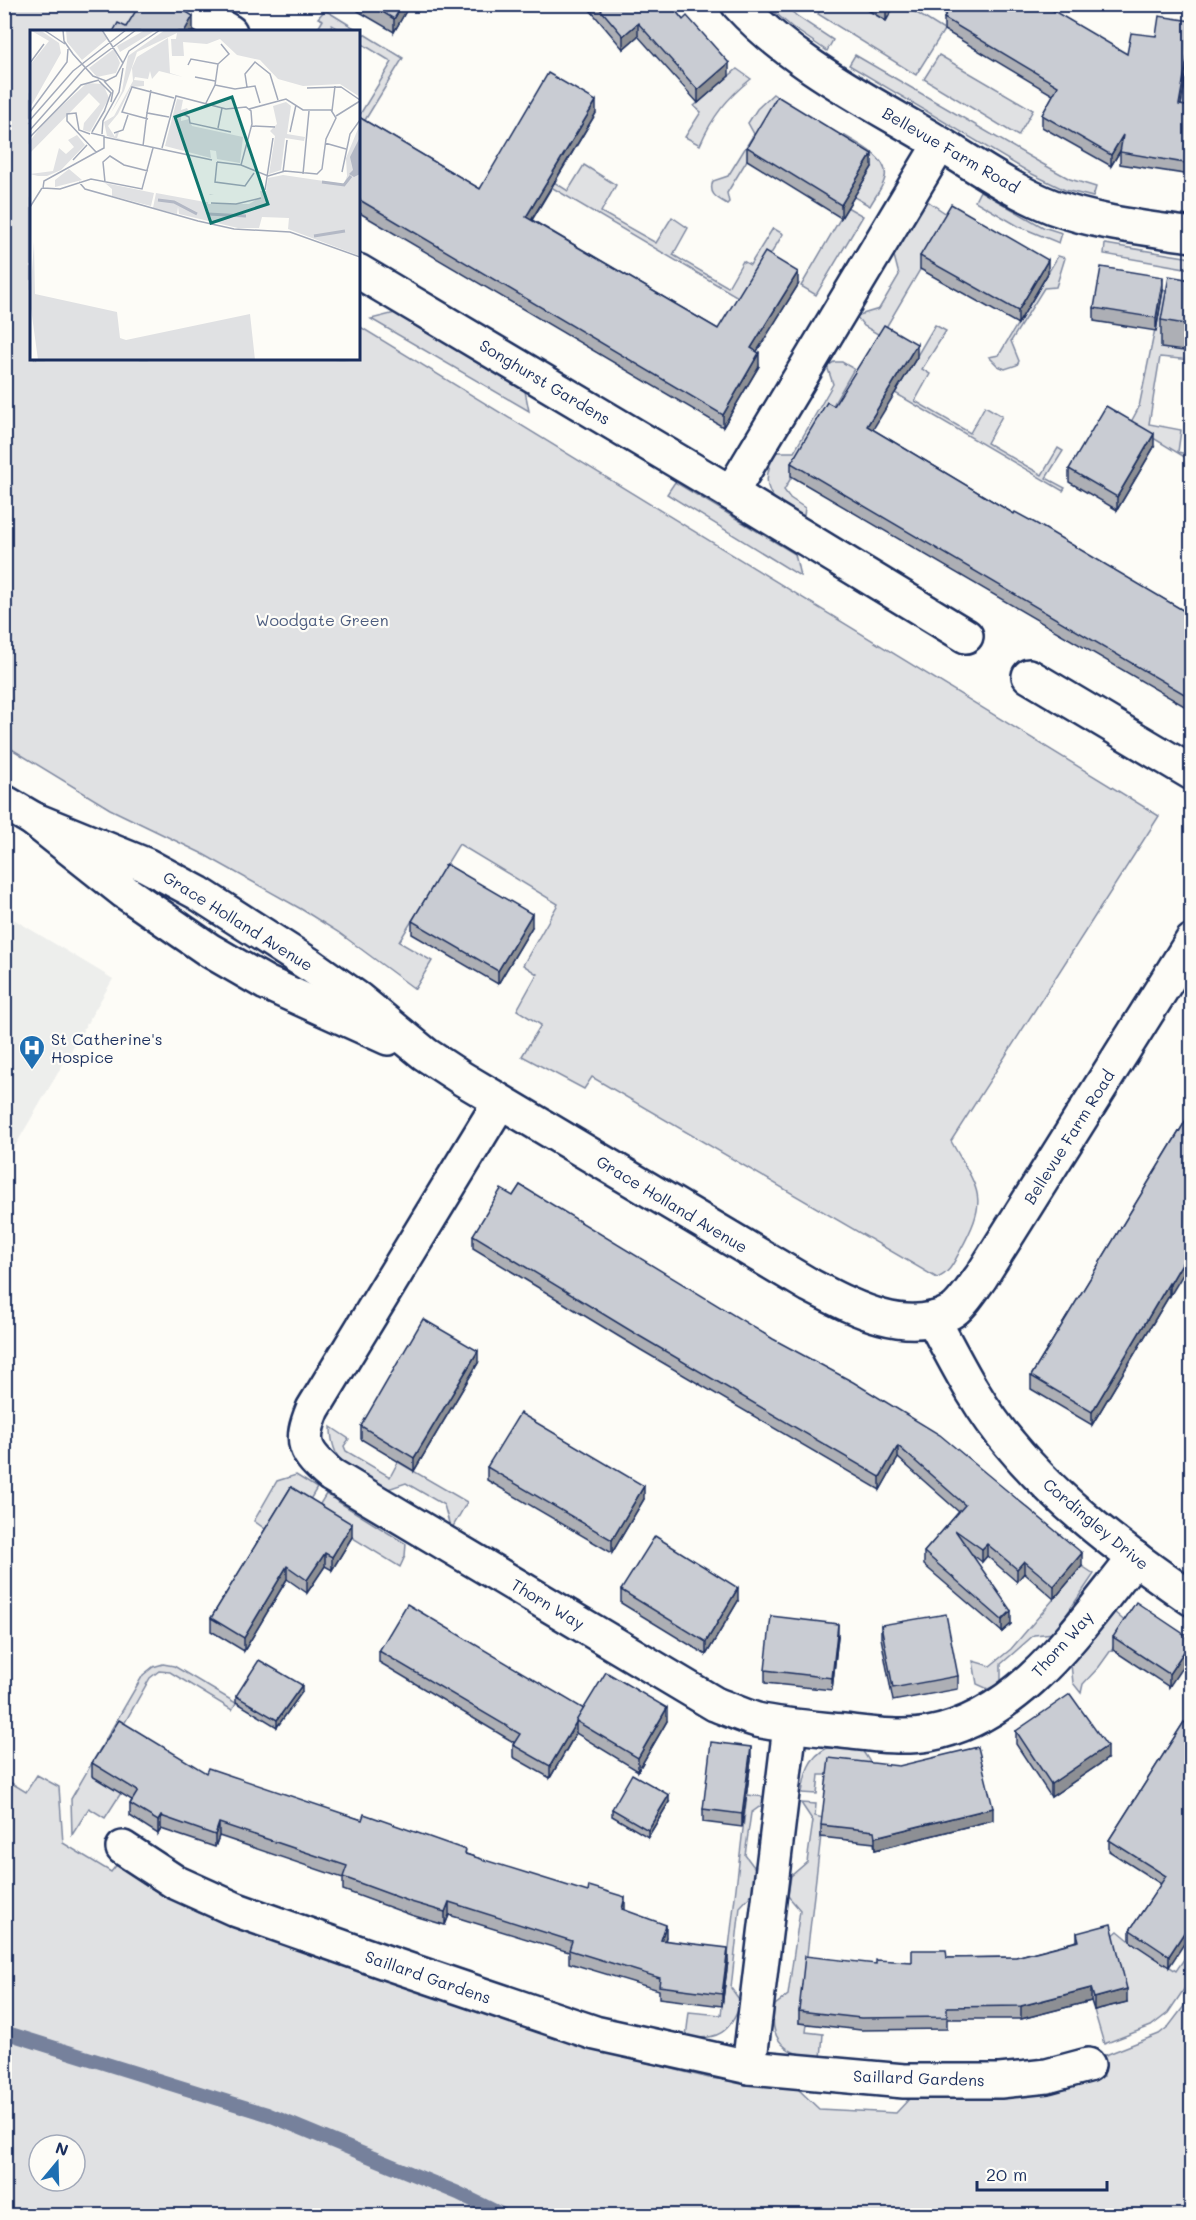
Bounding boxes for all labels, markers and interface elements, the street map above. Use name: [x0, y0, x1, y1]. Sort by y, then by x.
inset map: [30, 30, 360, 360]
street label: Bellevue Farm Road: [879, 102, 1023, 197]
street label: Songhurst Gardens: [476, 334, 614, 429]
park label: Woodgate Green: [255, 609, 389, 630]
street label: Grace Holland Avenue: [159, 866, 317, 975]
place label: St Catherine's Hospice: [51, 1028, 163, 1067]
hospital icon: St Catherine's Hospice: [17, 1033, 47, 1071]
street label: Bellevue Farm Road: [1019, 1066, 1118, 1208]
street label: Grace Holland Avenue: [593, 1150, 752, 1257]
street label: Cordingley Drive: [1039, 1473, 1154, 1574]
street label: Thorn Way: [508, 1574, 589, 1634]
street label: Thorn Way: [1026, 1606, 1097, 1681]
street label: Saillard Gardens: [362, 1945, 494, 2008]
street label: Saillard Gardens: [853, 2065, 985, 2090]
north arrow: [27, 2133, 87, 2193]
text: N: [53, 2136, 71, 2160]
scale bar: [977, 2154, 1108, 2192]
text: 20 m: [986, 2162, 1027, 2186]

